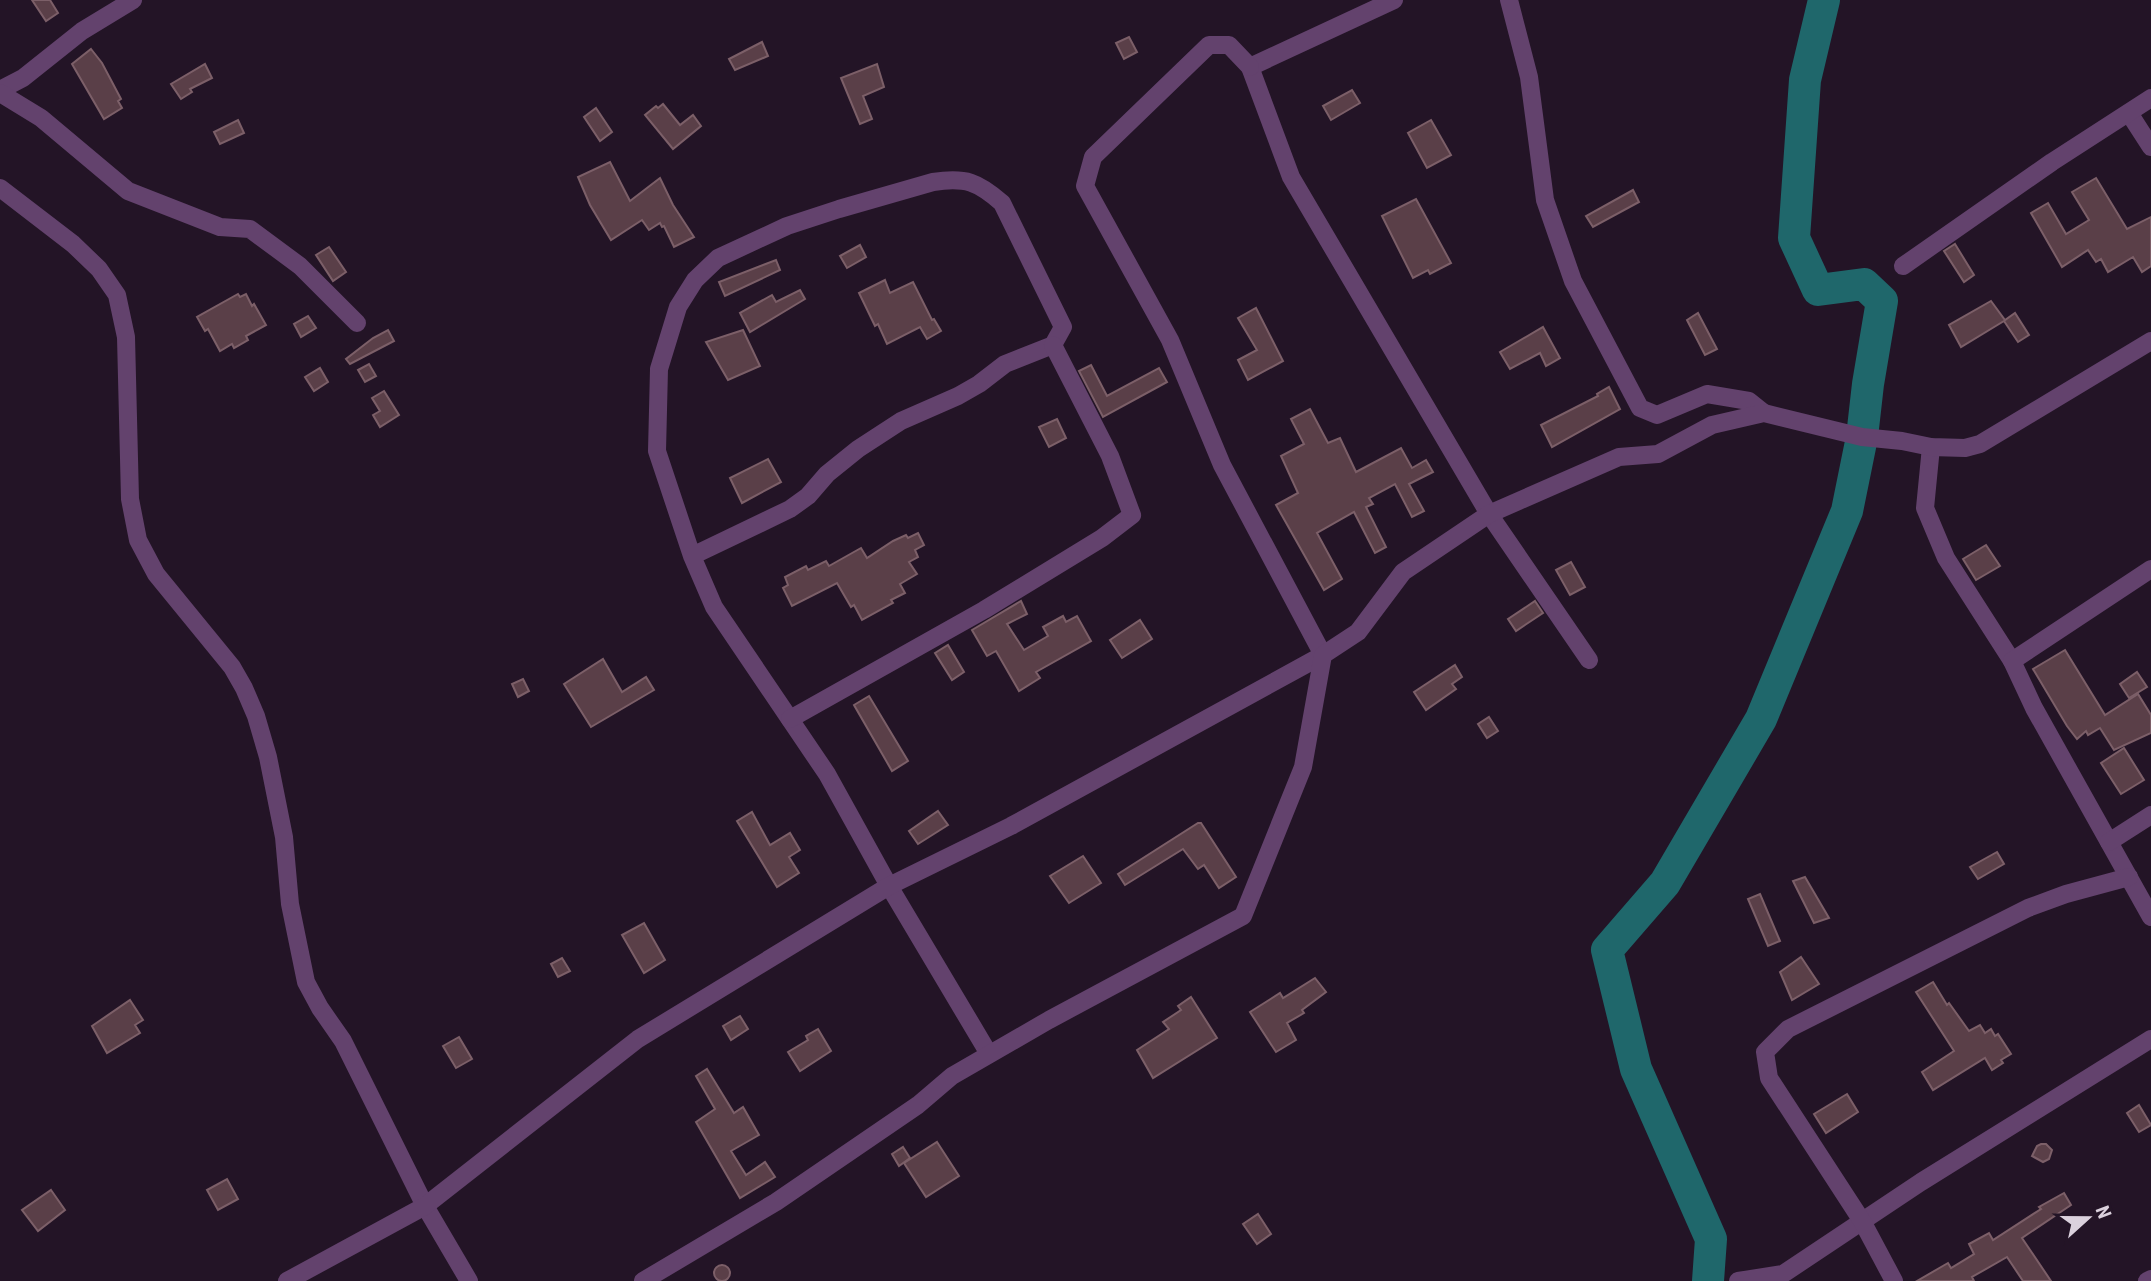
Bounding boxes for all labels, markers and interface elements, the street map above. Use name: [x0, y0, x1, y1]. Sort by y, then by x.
north arrow: [2053, 1183, 2123, 1253]
text: N: [2091, 1203, 2116, 1222]

